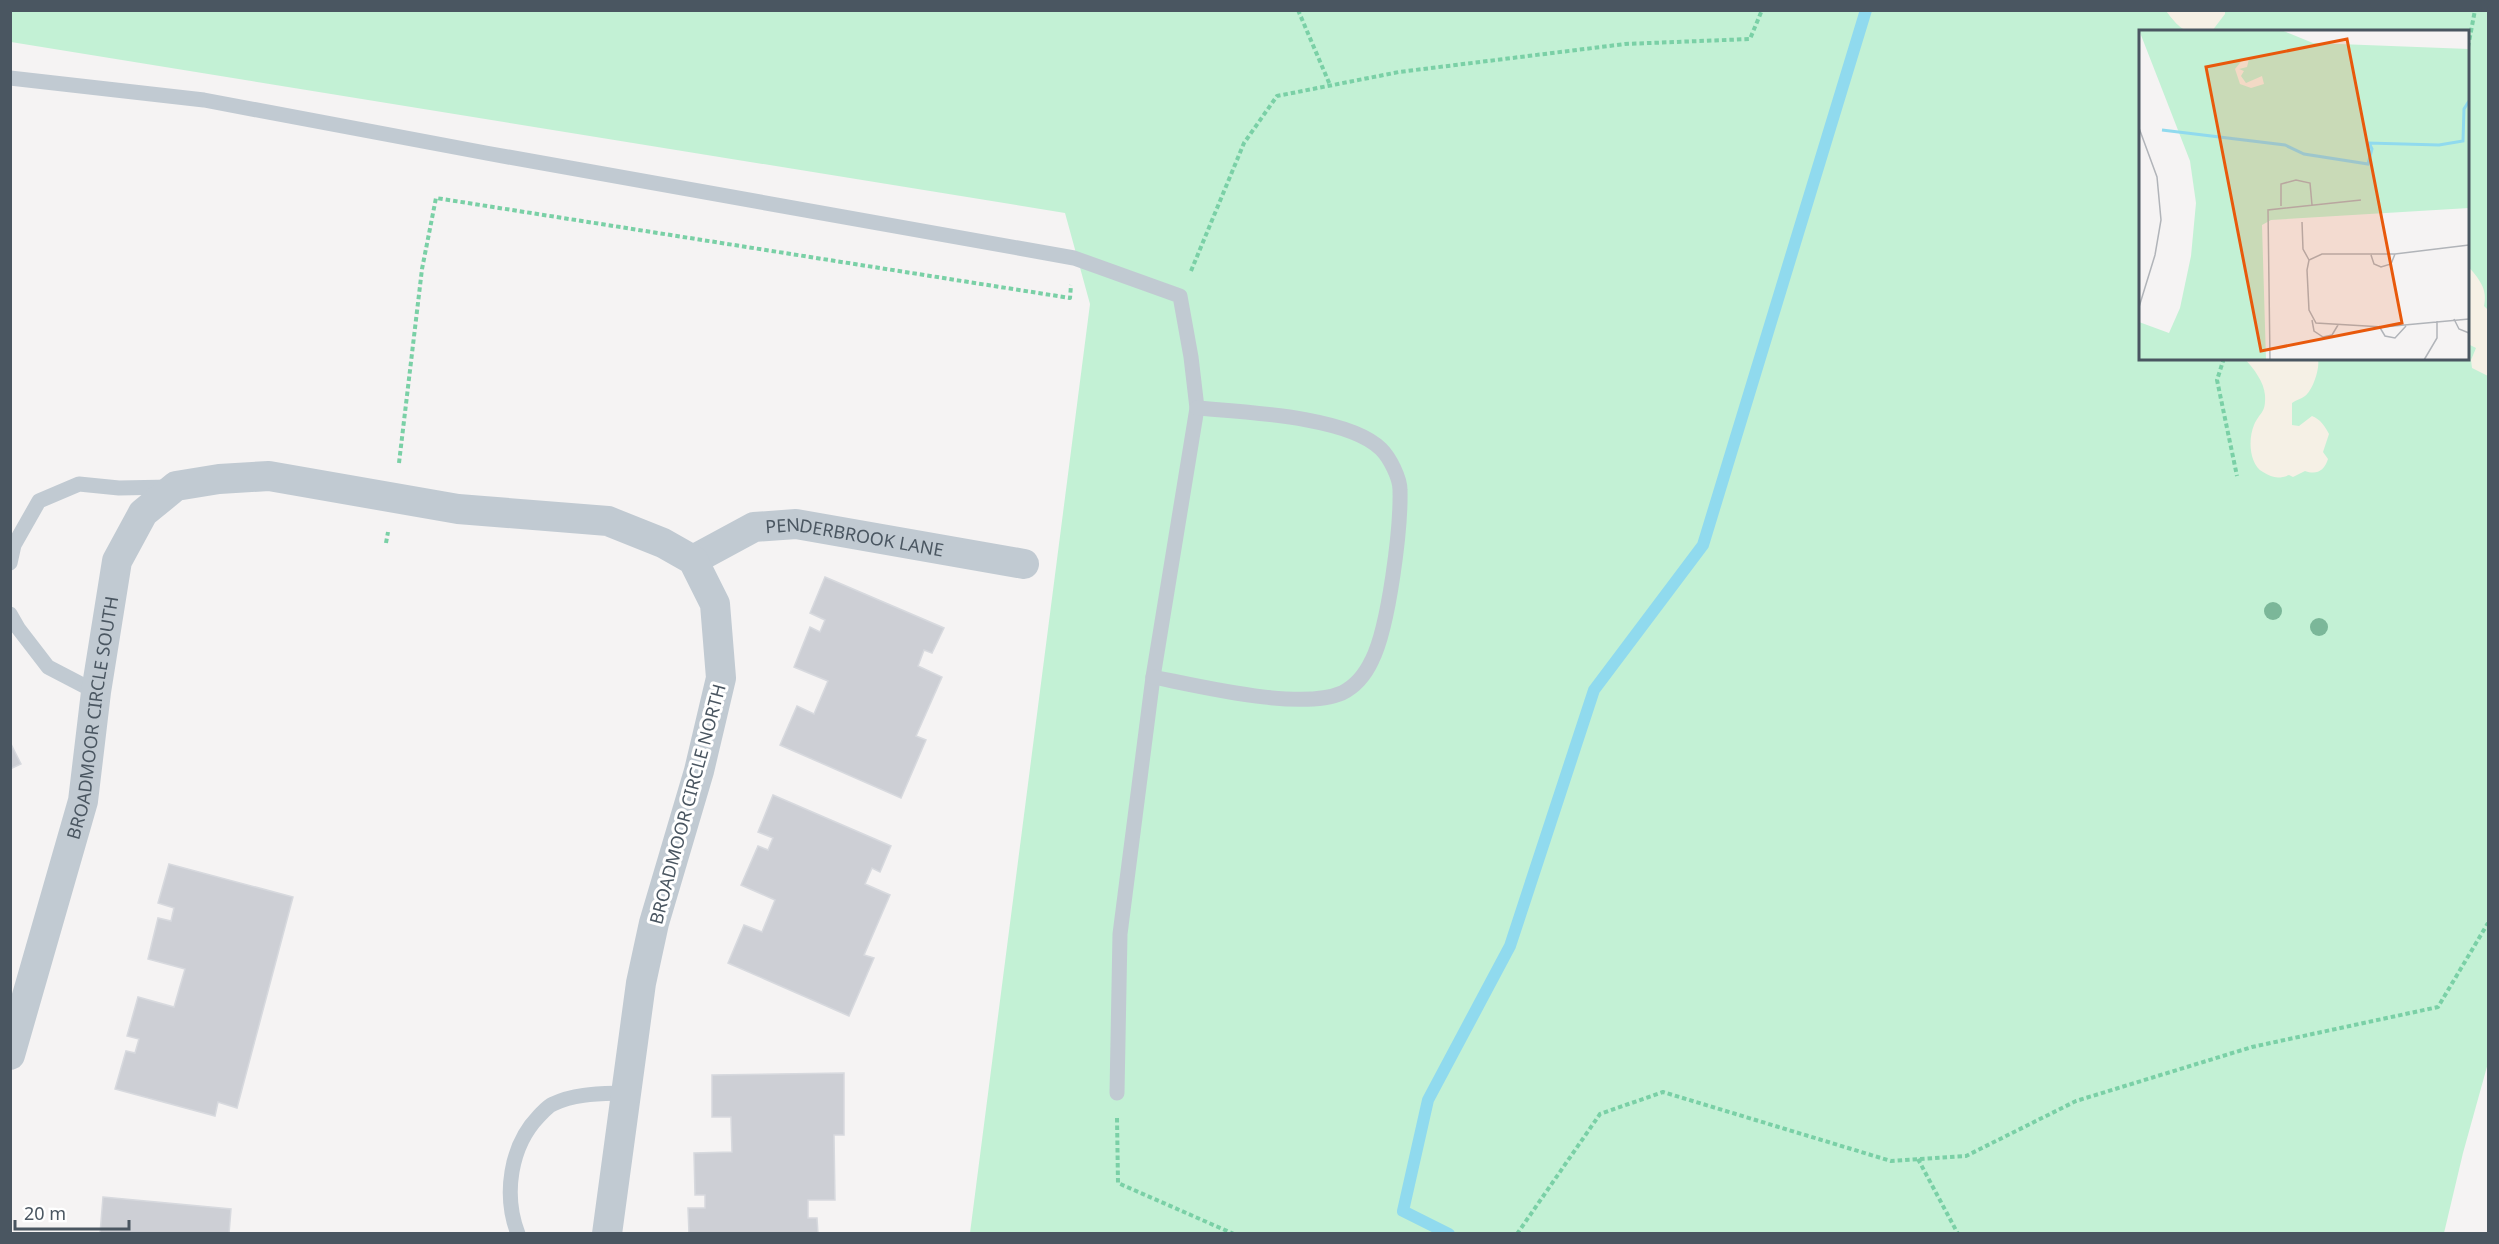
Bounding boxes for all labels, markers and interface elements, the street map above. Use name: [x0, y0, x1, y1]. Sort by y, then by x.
inset map: [2139, 30, 2469, 360]
street label: PENDERBROOK LANE: [765, 512, 946, 562]
street label: BROADMOOR CIRCLE SOUTH: [61, 594, 123, 842]
street label: BROADMOOR CIRCLE NORTH: [643, 681, 731, 927]
scale bar: [15, 1193, 129, 1231]
text: 20 m: [24, 1201, 66, 1225]

